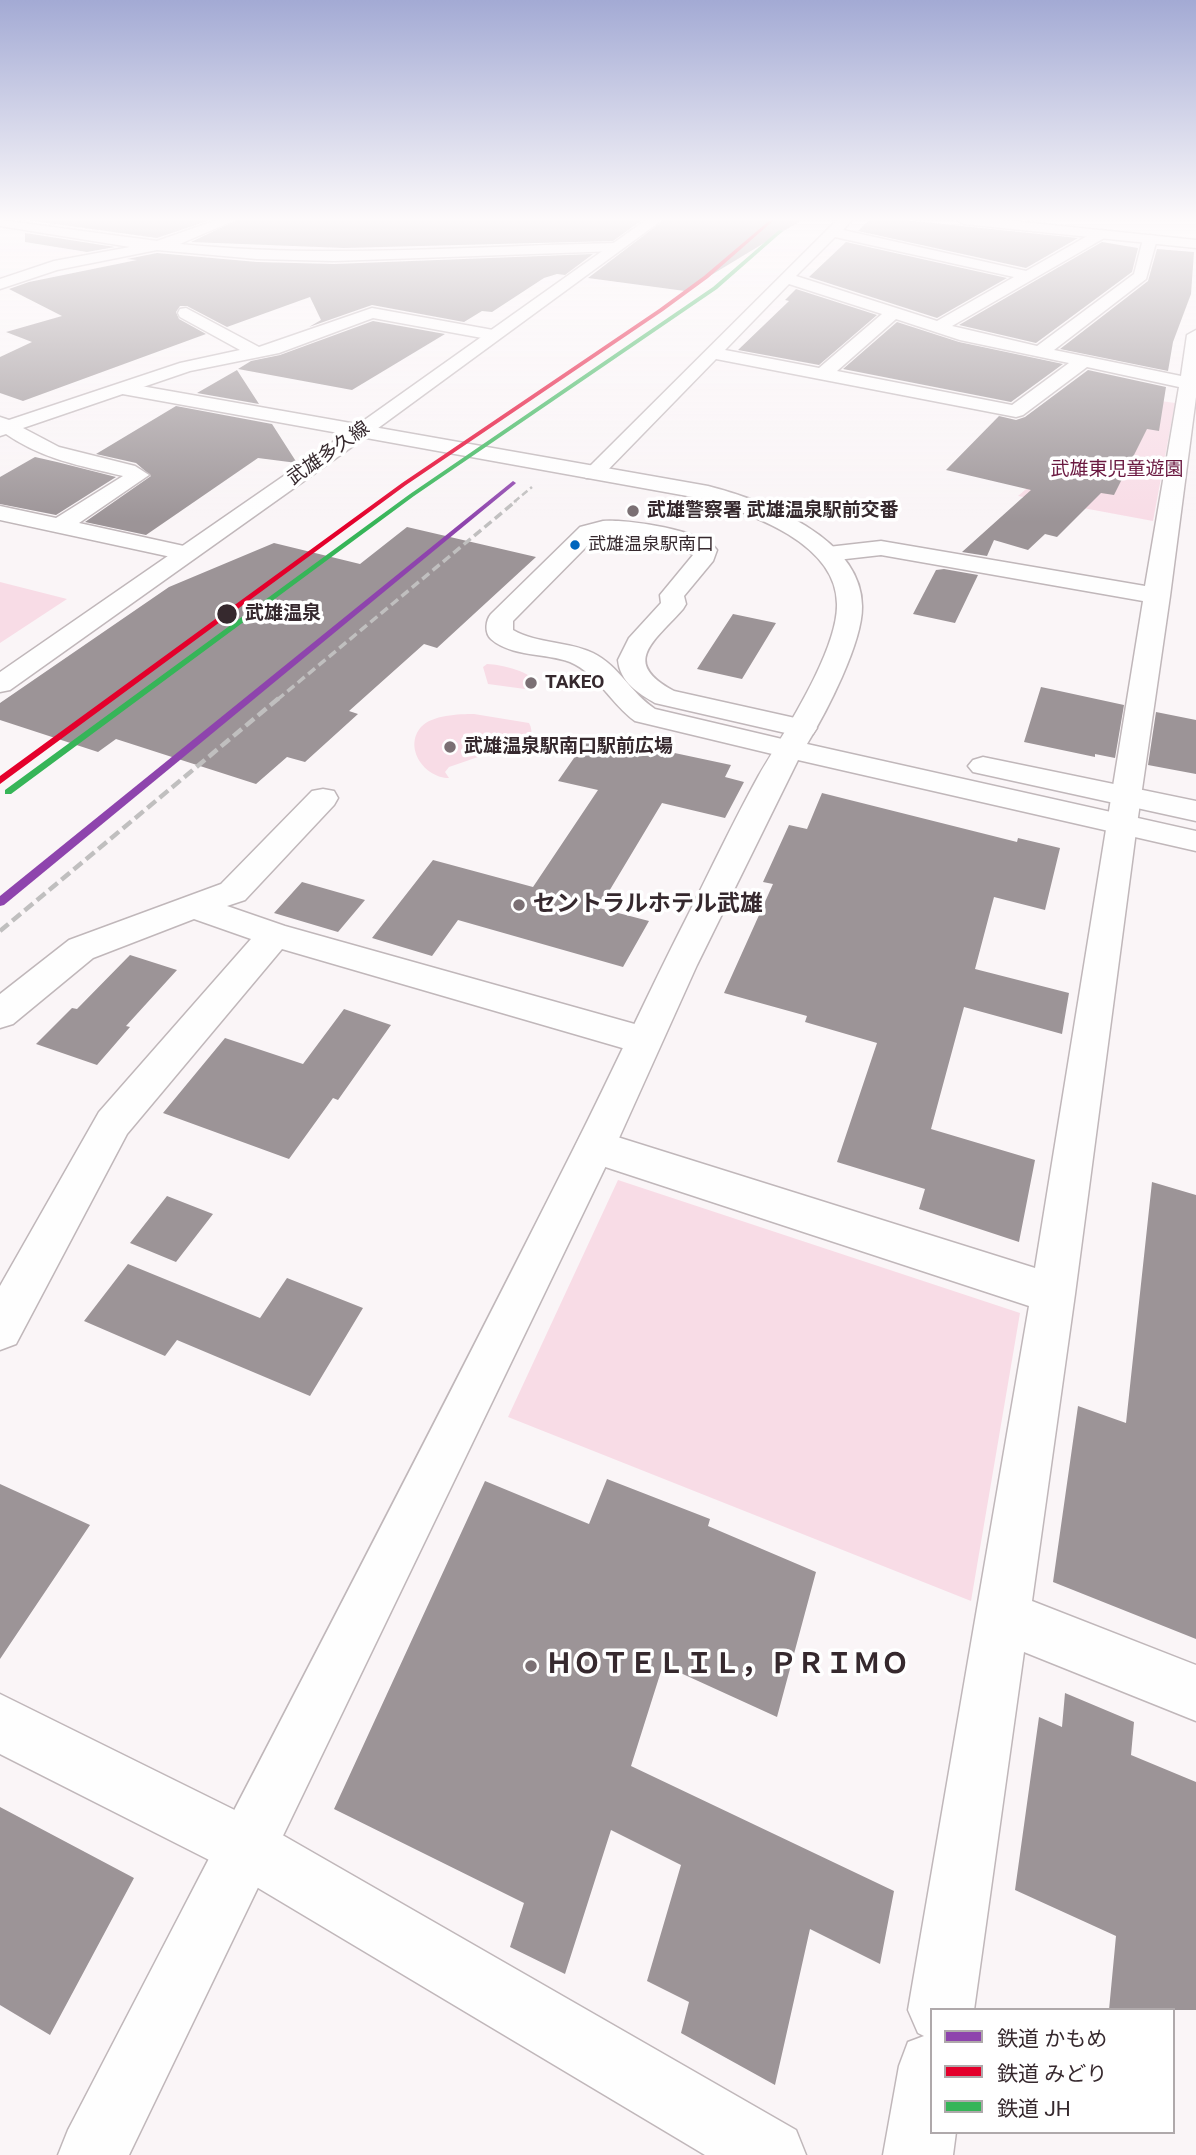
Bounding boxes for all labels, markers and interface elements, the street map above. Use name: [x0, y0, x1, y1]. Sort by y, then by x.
street label: 武雄多久線: [284, 417, 374, 491]
park label: 武雄東児童遊園: [1051, 459, 1183, 481]
place label: 武雄警察署 武雄温泉駅前交番: [647, 500, 899, 522]
marker: 武雄警察署 武雄温泉駅前交番: [625, 503, 641, 519]
place label: 武雄温泉駅南口: [588, 534, 714, 556]
marker: 武雄温泉駅南口: [568, 538, 582, 552]
marker: 武雄温泉: [215, 602, 239, 626]
place label: 武雄温泉: [245, 603, 321, 625]
place label: TAKEO: [545, 672, 604, 694]
marker: TAKEO: [523, 675, 539, 691]
place label: 武雄温泉駅南口駅前広場: [464, 736, 673, 758]
marker: 武雄温泉駅南口駅前広場: [442, 739, 458, 755]
place label: セントラルホテル武雄: [533, 891, 763, 919]
marker: セントラルホテル武雄: [511, 897, 527, 913]
place label: ＨＯＴＥＬＩＬ，ＰＲＩＭＯ: [545, 1649, 909, 1683]
marker: ＨＯＴＥＬＩＬ，ＰＲＩＭＯ: [523, 1658, 539, 1674]
legend: [930, 2008, 1175, 2134]
text: 鉄道 かもめ: [997, 2027, 1107, 2051]
text: 鉄道 みどり: [997, 2062, 1107, 2086]
text: 鉄道 JH: [997, 2097, 1071, 2121]

